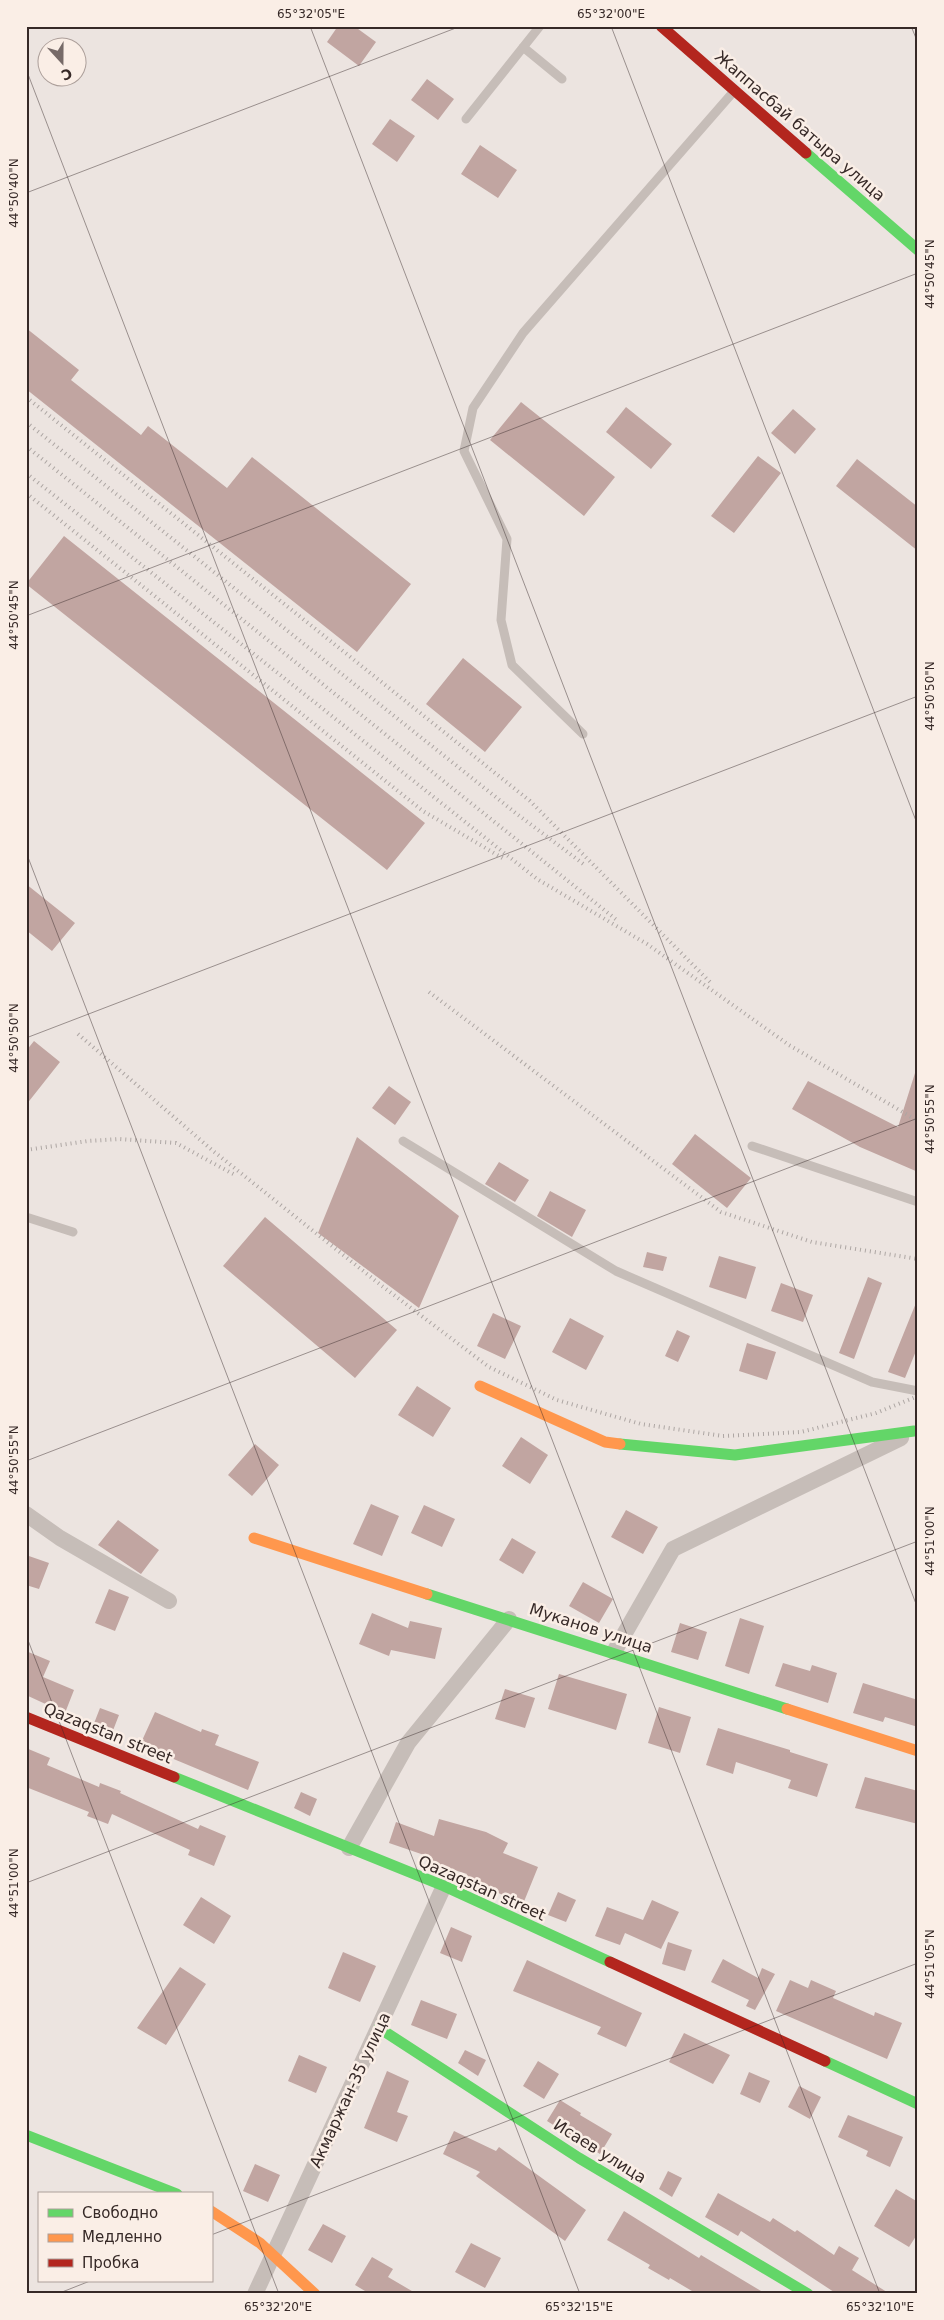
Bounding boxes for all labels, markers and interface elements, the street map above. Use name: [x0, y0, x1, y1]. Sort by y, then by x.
text: 65°32'05"E: [277, 7, 345, 21]
text: 65°32'00"E: [577, 7, 645, 21]
north arrow: [38, 38, 88, 88]
street label: Жаппасбай батыра улица: [711, 47, 889, 205]
text: С: [59, 65, 74, 83]
text: 44°50'40"N: [7, 158, 21, 228]
text: 44°50'45"N: [923, 239, 937, 309]
text: 44°50'45"N: [7, 580, 21, 650]
text: 44°50'50"N: [923, 661, 937, 731]
text: 44°50'50"N: [7, 1003, 21, 1073]
text: 44°50'55"N: [923, 1084, 937, 1154]
text: 44°50'55"N: [7, 1425, 21, 1495]
text: 44°51'00"N: [923, 1506, 937, 1576]
street label: Муканов улица: [527, 1599, 655, 1657]
street label: Qazaqstan street: [41, 1698, 175, 1768]
text: 44°51'00"N: [7, 1848, 21, 1918]
street label: Qazaqstan street: [415, 1851, 549, 1925]
text: 44°51'05"N: [923, 1929, 937, 1999]
street label: Акмаржан-35 улица: [306, 2009, 394, 2171]
street label: Исаев улица: [550, 2115, 650, 2187]
legend: [38, 2192, 212, 2282]
text: Свободно: [82, 2204, 158, 2222]
text: Медленно: [82, 2228, 162, 2246]
text: Пробка: [82, 2254, 139, 2272]
text: 65°32'20"E: [244, 2300, 312, 2314]
text: 65°32'15"E: [545, 2300, 613, 2314]
text: 65°32'10"E: [846, 2300, 914, 2314]

